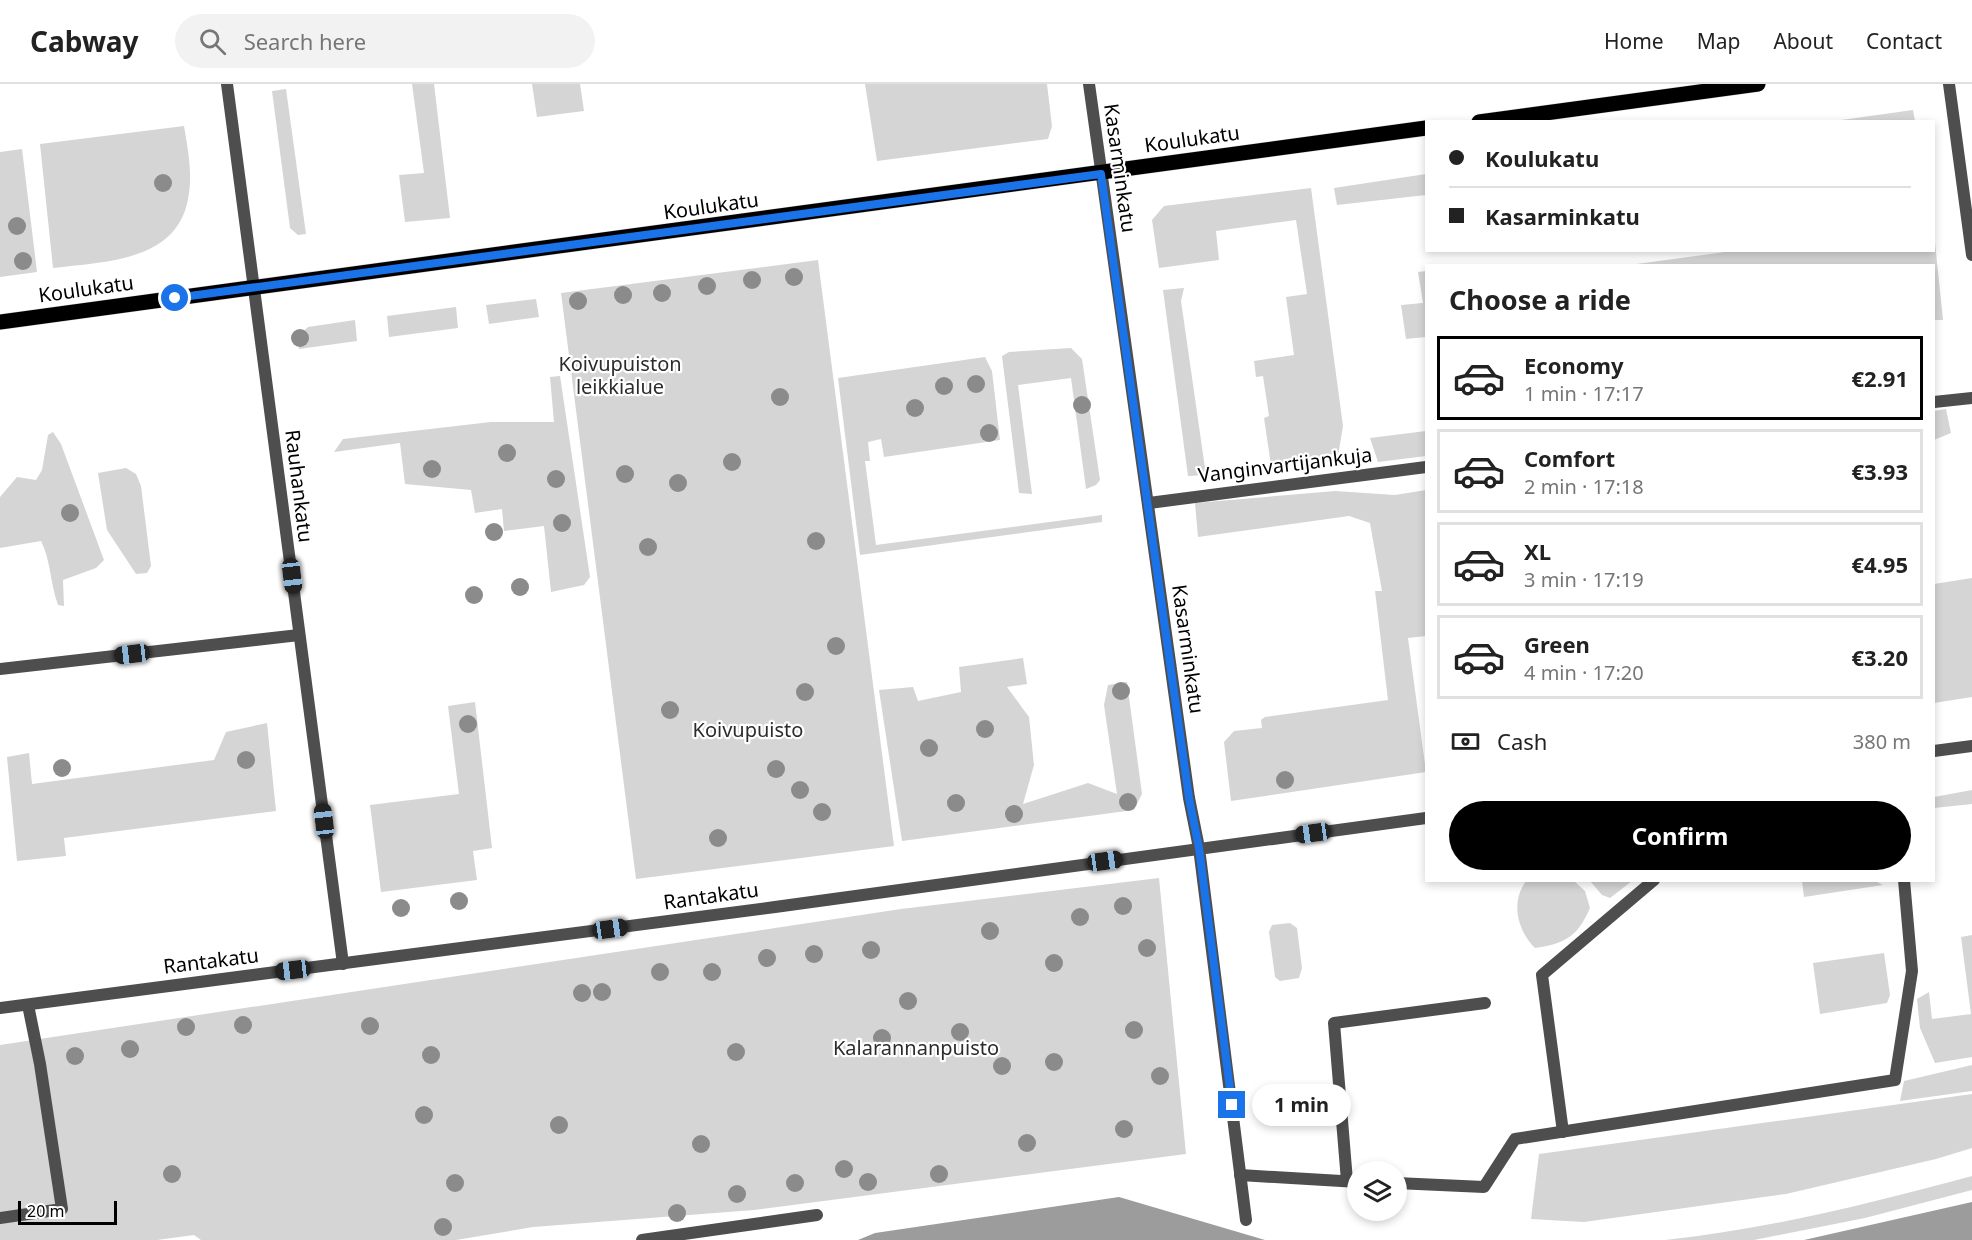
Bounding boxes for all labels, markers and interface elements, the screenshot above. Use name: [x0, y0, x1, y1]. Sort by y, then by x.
search box: [175, 14, 595, 68]
text: Cabway: [30, 22, 139, 60]
icon: search: [196, 25, 229, 58]
text: Search here: [244, 26, 366, 56]
text: Home: [1604, 27, 1664, 55]
text: Map: [1697, 27, 1740, 55]
text: About: [1773, 27, 1833, 55]
text: Contact: [1866, 27, 1942, 55]
street label: Kasarminkatu: [1098, 101, 1143, 234]
street label: Koulukatu: [1143, 118, 1241, 159]
text: Koulukatu: [1485, 143, 1599, 173]
street label: Koulukatu: [662, 185, 760, 226]
text: Kasarminkatu: [1485, 201, 1640, 231]
street label: Koulukatu: [37, 268, 135, 309]
text: Choose a ride: [1449, 281, 1631, 318]
route start: [161, 284, 188, 311]
park label: Koivupuiston leikkialue: [558, 350, 682, 400]
text: Economy: [1524, 350, 1623, 380]
icon: car: [1452, 351, 1506, 405]
text: €2.91: [1851, 363, 1908, 393]
text: 1 min · 17:17: [1524, 380, 1644, 407]
street label: Rauhankatu: [279, 428, 320, 544]
street label: Vanginvartijankuja: [1196, 440, 1374, 489]
text: Comfort: [1524, 443, 1615, 473]
icon: car: [1452, 444, 1506, 498]
text: €3.93: [1851, 456, 1908, 486]
text: 2 min · 17:18: [1524, 473, 1644, 500]
text: XL: [1524, 536, 1551, 566]
icon: car: [1452, 537, 1506, 591]
text: €4.95: [1851, 549, 1908, 579]
car: [281, 557, 303, 595]
text: 3 min · 17:19: [1524, 566, 1644, 593]
street label: Kasarminkatu: [1166, 582, 1211, 715]
text: Green: [1524, 629, 1590, 659]
icon: car: [1452, 630, 1506, 684]
text: €3.20: [1851, 642, 1908, 672]
car: [113, 643, 151, 665]
text: 4 min · 17:20: [1524, 659, 1644, 686]
park label: Koivupuisto: [693, 716, 803, 743]
icon: cash: [1449, 725, 1482, 758]
text: Cash: [1497, 726, 1547, 756]
text: 380 m: [1853, 728, 1911, 755]
button: Confirm: [1449, 801, 1911, 870]
car: [313, 802, 335, 840]
car: [1294, 822, 1332, 844]
car: [1086, 850, 1124, 872]
street label: Rantakatu: [662, 875, 760, 916]
car: [591, 918, 629, 940]
street label: Rantakatu: [162, 941, 260, 980]
car: [274, 959, 312, 981]
park label: Kalarannanpuisto: [833, 1034, 999, 1061]
callout: 1 min: [1253, 1084, 1352, 1126]
route end: [1218, 1091, 1245, 1118]
text: 1 min: [1274, 1091, 1329, 1118]
map controls: [1347, 1161, 1407, 1221]
button: layers: [1347, 1161, 1407, 1221]
scale bar: [18, 1198, 117, 1226]
text: 20 m: [27, 1200, 64, 1222]

